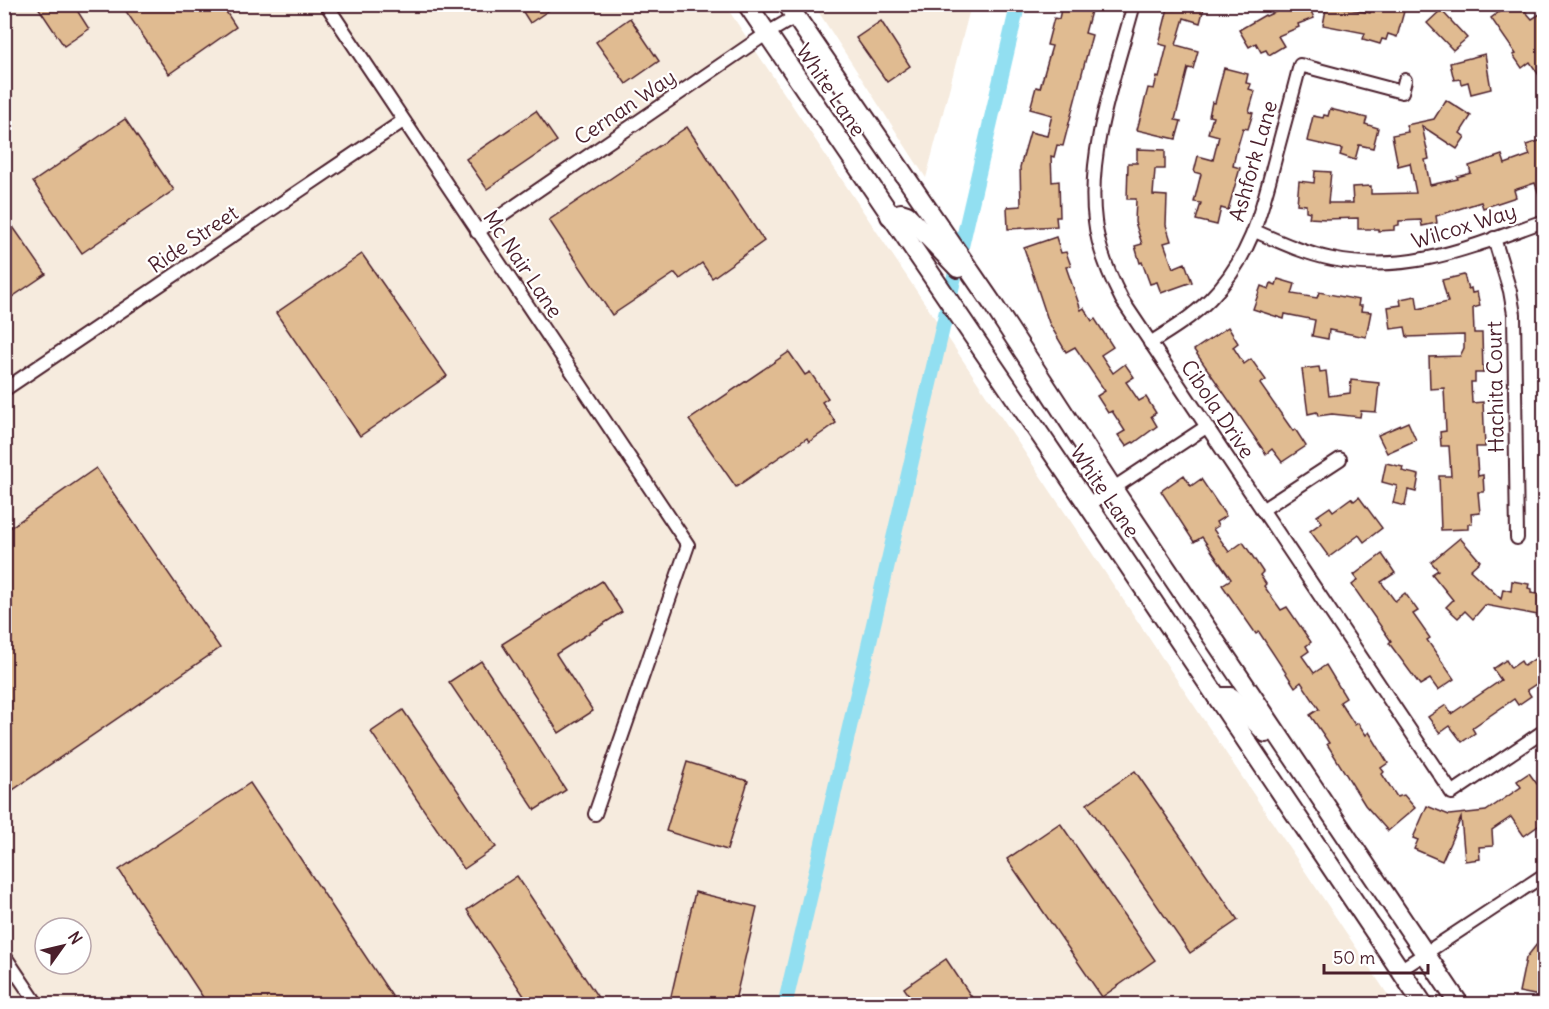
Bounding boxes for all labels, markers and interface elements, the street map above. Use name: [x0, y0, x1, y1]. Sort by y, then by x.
street label: White Lane: [790, 39, 872, 141]
street label: Cernan Way: [569, 63, 681, 151]
street label: Ashfork Lane: [1223, 97, 1283, 225]
street label: Wilcox Way: [1408, 197, 1520, 255]
street label: Ride Street: [143, 199, 243, 279]
street label: Mc Nair Lane: [477, 205, 569, 323]
street label: Hachita Court: [1480, 321, 1510, 453]
street label: Cibola Drive: [1175, 354, 1261, 464]
street label: White Lane: [1064, 440, 1146, 542]
north arrow: [33, 916, 93, 976]
text: N: [64, 927, 87, 948]
scale bar: [1324, 937, 1428, 975]
text: 50 m: [1333, 946, 1375, 969]

